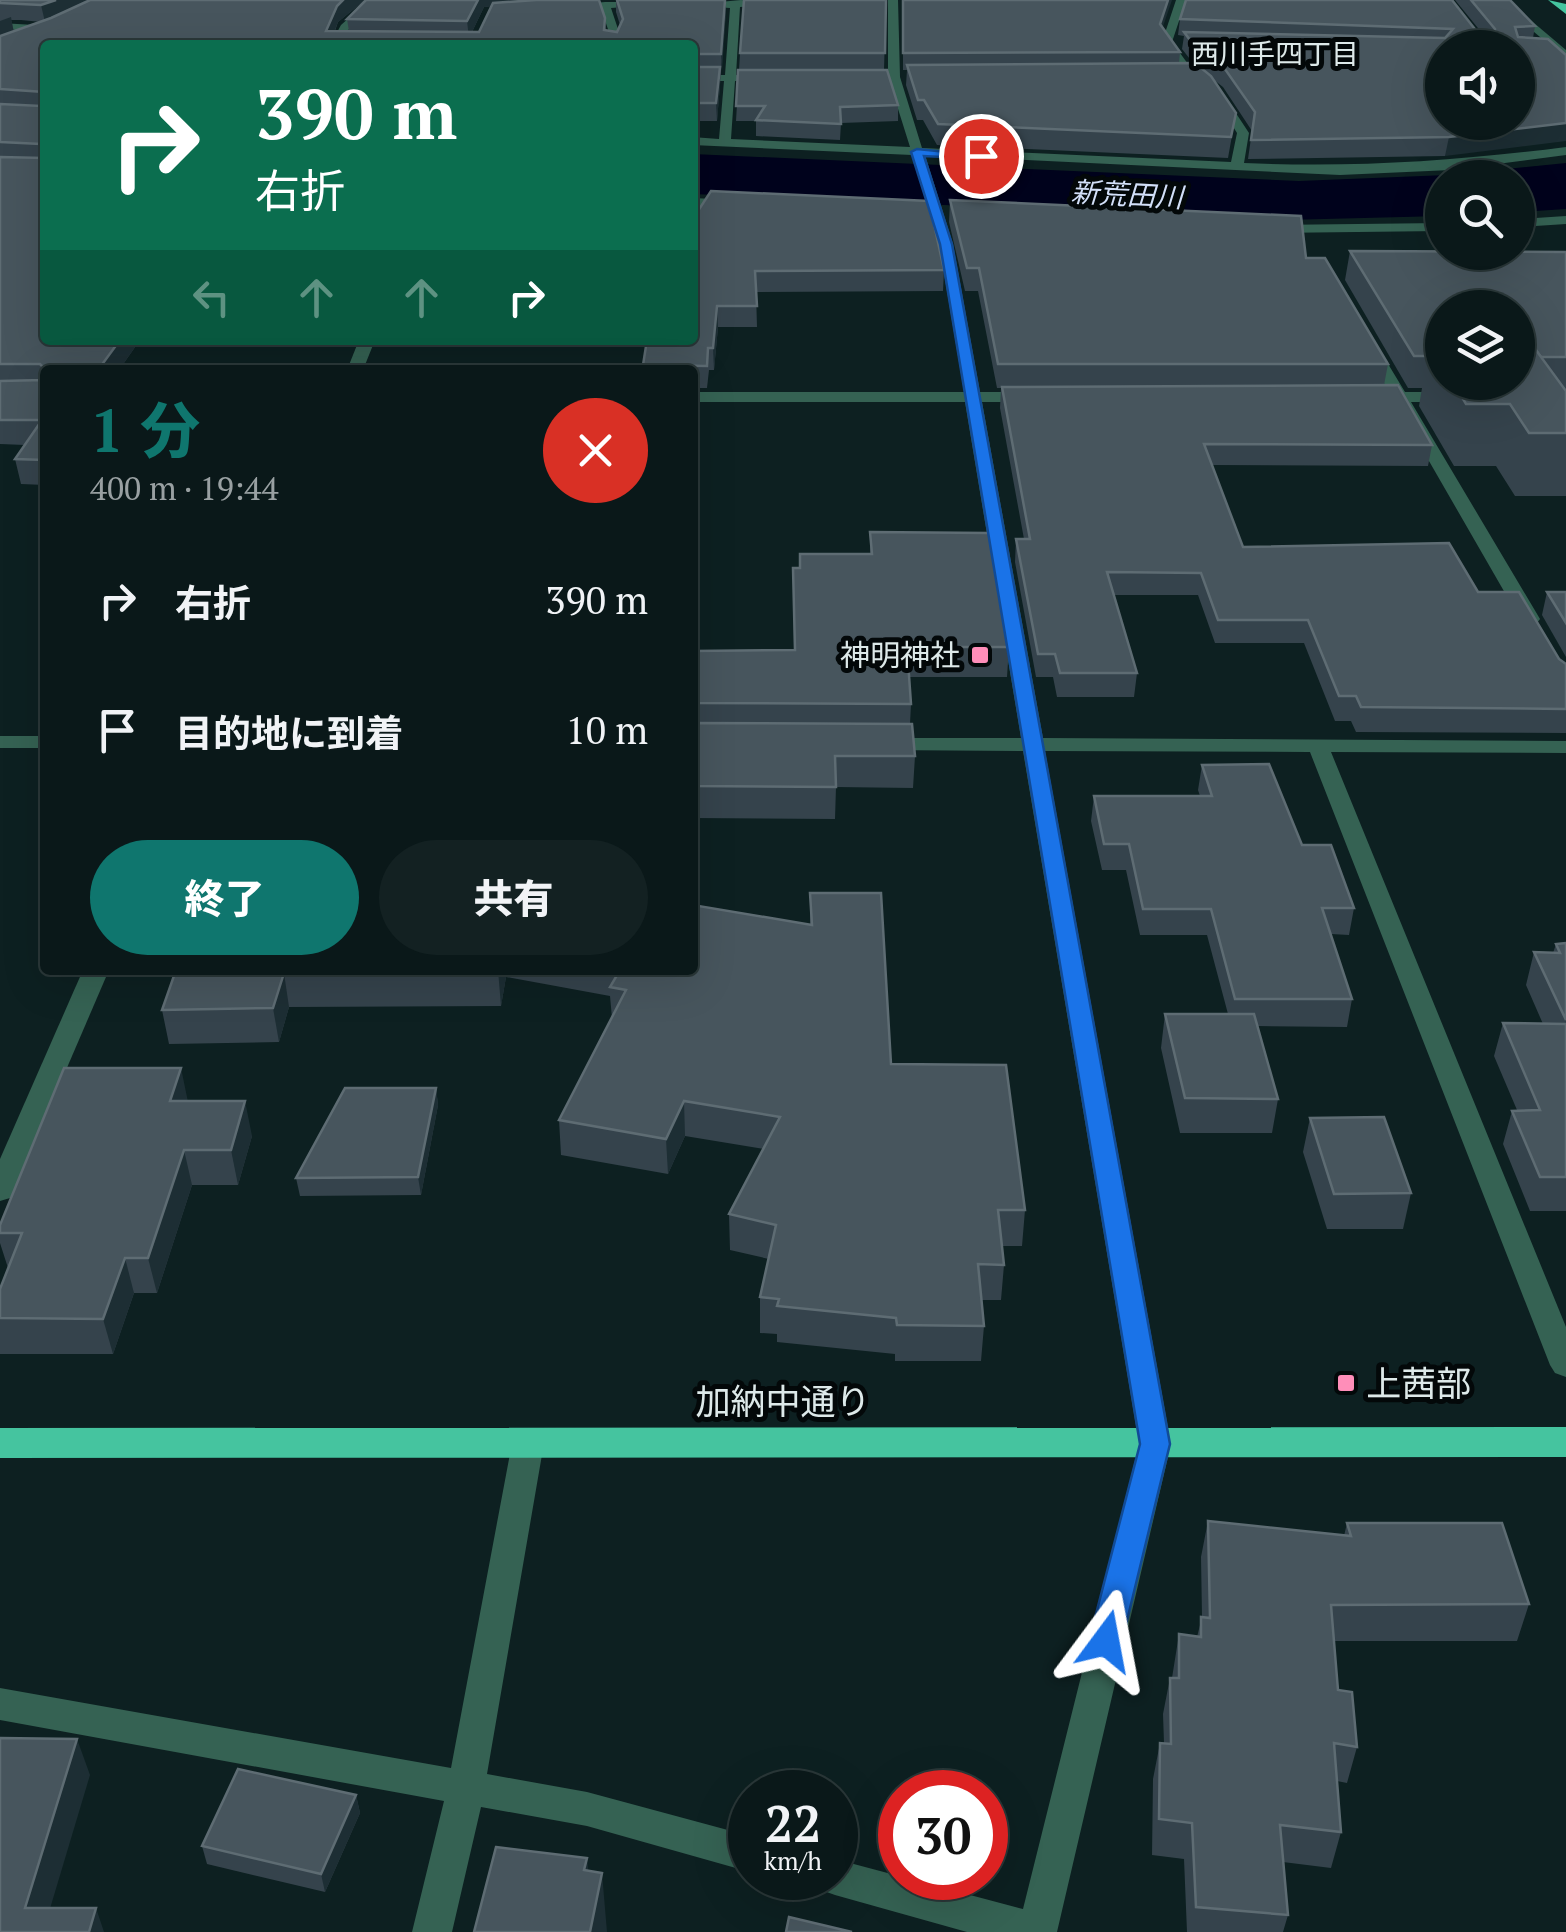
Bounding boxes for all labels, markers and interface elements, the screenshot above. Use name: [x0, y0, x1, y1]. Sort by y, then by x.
map controls: [1425, 30, 1535, 400]
button: sound: [1425, 30, 1535, 140]
district label: 西川手四丁目: [1191, 35, 1359, 72]
text: 390 m: [255, 66, 457, 159]
icon: right: [90, 80, 220, 210]
pin: [939, 114, 1024, 199]
icon: arrive: [954, 129, 1009, 184]
text: 右折: [255, 160, 345, 220]
button: search: [1425, 160, 1535, 270]
water label: 新荒田川: [1070, 173, 1187, 216]
icon: left: [184, 270, 239, 325]
icon: ahead: [289, 270, 344, 325]
icon: ahead: [394, 270, 449, 325]
icon: right: [499, 270, 554, 325]
button: layers: [1425, 290, 1535, 400]
text: 1 分: [90, 390, 200, 469]
button: close: [543, 398, 648, 503]
text: 400 m · 19:44: [90, 467, 278, 509]
icon: right: [90, 573, 145, 628]
text: 390 m: [545, 575, 648, 625]
text: 右折: [175, 578, 251, 628]
place label: 神明神社: [840, 635, 960, 675]
marker: 神明神社: [969, 644, 991, 666]
icon: arrive: [90, 703, 145, 758]
text: 10 m: [565, 705, 648, 755]
text: 目的地に到着: [175, 708, 403, 758]
button: 終了: [90, 840, 359, 955]
button: 共有: [379, 840, 648, 955]
place label: 上茜部: [1366, 1360, 1471, 1406]
marker: 上茜部: [1335, 1372, 1357, 1394]
street label: 加納中通り: [695, 1378, 871, 1424]
position arrow: [1054, 1589, 1158, 1693]
speed limit sign: 30: [878, 1770, 1008, 1900]
text: 22: [765, 1790, 821, 1856]
text: km/h: [764, 1844, 822, 1877]

